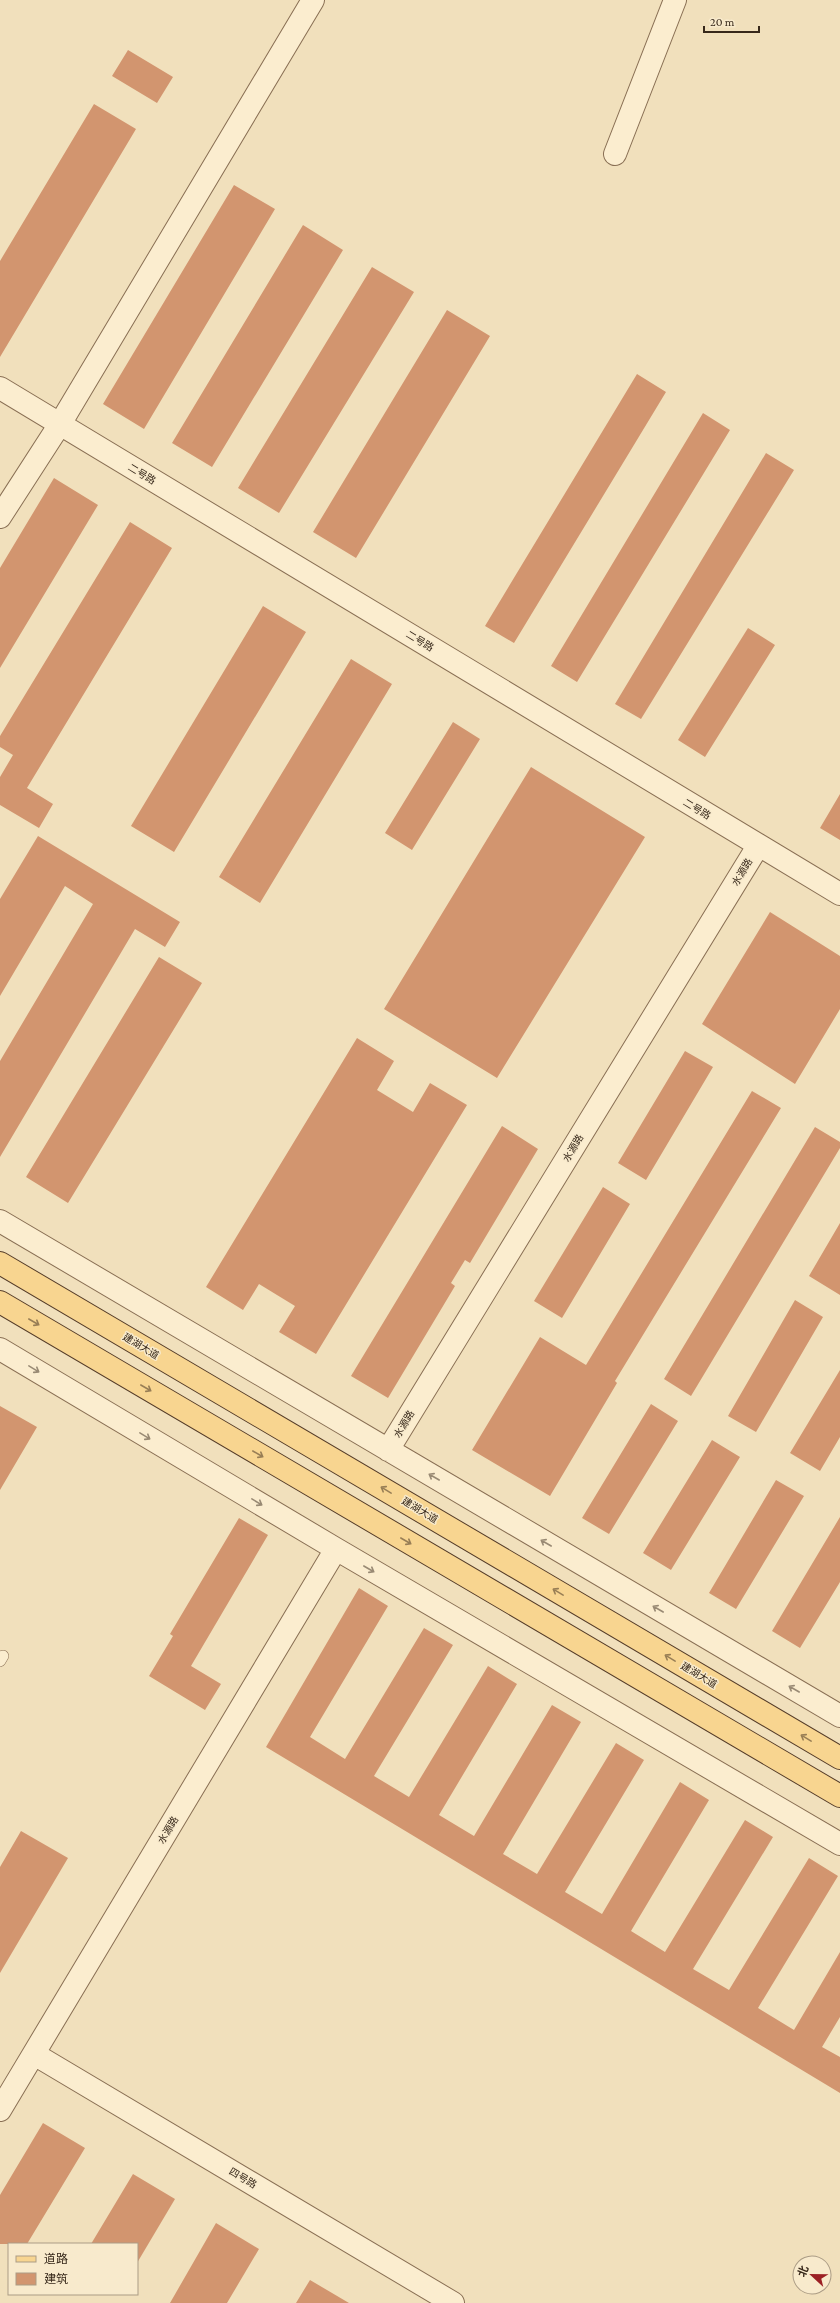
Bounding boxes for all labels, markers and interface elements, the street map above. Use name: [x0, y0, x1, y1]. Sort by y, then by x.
scale bar: [704, 8, 759, 34]
text: 20 m: [710, 15, 735, 29]
street label: 二号路: [126, 462, 158, 486]
street label: 二号路: [404, 629, 436, 653]
street label: 二号路: [681, 797, 713, 821]
street label: 水源路: [730, 856, 754, 888]
street label: 水源路: [561, 1132, 585, 1164]
one-way arrow: [28, 1318, 40, 1326]
street label: 建湖大道: [121, 1331, 161, 1361]
one-way arrow: [27, 1366, 39, 1374]
one-way arrow: [140, 1384, 152, 1392]
street label: 水源路: [392, 1408, 416, 1440]
one-way arrow: [139, 1432, 151, 1440]
one-way arrow: [252, 1450, 264, 1458]
one-way arrow: [429, 1473, 440, 1481]
one-way arrow: [380, 1486, 392, 1494]
street label: 建湖大道: [400, 1495, 440, 1525]
one-way arrow: [251, 1499, 263, 1507]
one-way arrow: [400, 1537, 411, 1545]
one-way arrow: [540, 1538, 552, 1546]
one-way arrow: [363, 1565, 375, 1573]
one-way arrow: [552, 1587, 564, 1595]
one-way arrow: [652, 1604, 664, 1612]
one-way arrow: [664, 1653, 676, 1661]
street label: 建湖大道: [679, 1660, 719, 1690]
one-way arrow: [788, 1684, 800, 1692]
one-way arrow: [800, 1734, 812, 1742]
street label: 水源路: [156, 1814, 180, 1846]
street label: 四号路: [227, 2166, 259, 2190]
legend: [8, 2243, 138, 2295]
text: 道路: [44, 2252, 68, 2266]
north arrow: [792, 2255, 832, 2295]
text: 北: [795, 2264, 810, 2279]
text: 建筑: [44, 2272, 68, 2286]

